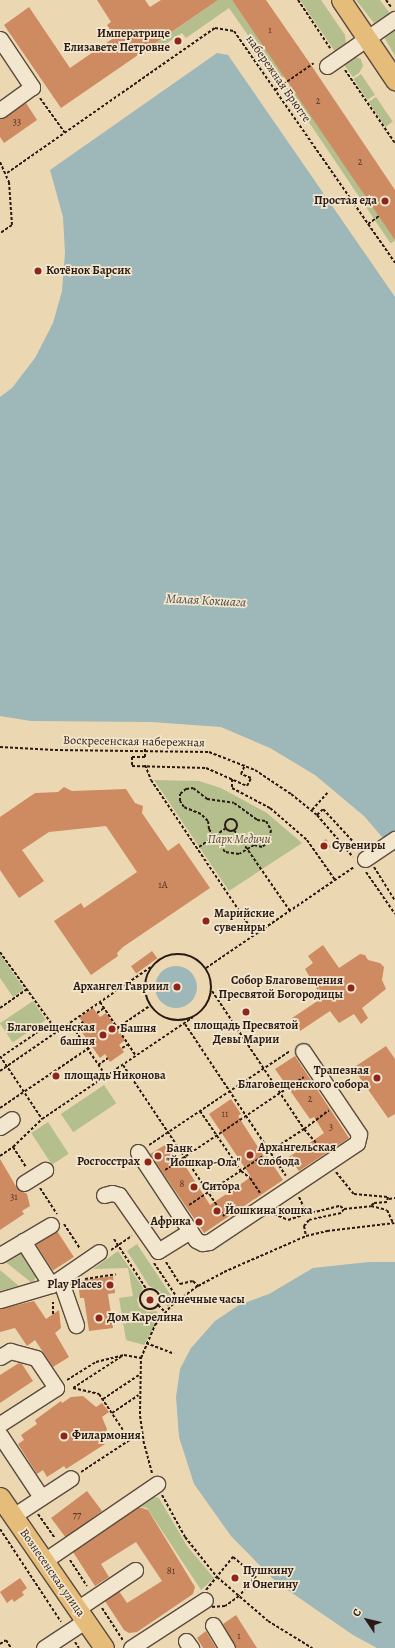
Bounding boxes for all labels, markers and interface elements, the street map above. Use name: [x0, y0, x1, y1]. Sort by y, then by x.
house number: 1: [268, 24, 272, 36]
place label: Императрице Елизавете Петровне: [64, 27, 170, 55]
street label: набережная Брюгге: [242, 33, 314, 125]
marker: Императрице Елизавете Петровне: [173, 36, 183, 46]
house number: 2: [316, 95, 320, 107]
house number: 33: [13, 116, 21, 128]
house number: 2: [358, 156, 362, 168]
place label: Простая еда: [314, 194, 377, 208]
marker: Простая еда: [380, 196, 390, 206]
place label: Котёнок Барсик: [46, 264, 131, 278]
marker: Котёнок Барсик: [33, 266, 43, 276]
water label: Малая Кокшага: [165, 591, 247, 611]
street label: Воскресенская набережная: [63, 734, 205, 750]
park label: Парк Медичи: [208, 833, 270, 847]
place label: Сувениры: [332, 839, 386, 853]
marker: Сувениры: [319, 841, 329, 851]
house number: 1А: [158, 879, 168, 891]
place label: Марийские сувениры: [214, 907, 275, 935]
marker: Марийские сувениры: [201, 916, 211, 926]
place label: Собор Благовещения Пресвятой Богородицы: [219, 974, 343, 1002]
place label: Архангел Гавриил: [73, 980, 169, 994]
marker: Архангел Гавриил: [172, 982, 182, 992]
marker: Собор Благовещения Пресвятой Богородицы: [346, 983, 356, 993]
marker: площадь Пресвятой Девы Марии: [241, 1007, 251, 1017]
place label: площадь Пресвятой Девы Марии: [194, 1019, 298, 1047]
place label: Благовещенская башня: [7, 1021, 95, 1049]
place label: Башня: [120, 1022, 156, 1036]
marker: Башня: [107, 1024, 117, 1034]
marker: Благовещенская башня: [98, 1030, 108, 1040]
place label: Трапезная Благовещенского собора: [238, 1064, 369, 1092]
place label: площадь Никонова: [64, 1069, 166, 1083]
marker: площадь Никонова: [51, 1071, 61, 1081]
marker: Трапезная Благовещенского собора: [372, 1073, 382, 1083]
house number: 2: [308, 1093, 312, 1105]
house number: 11: [222, 1108, 228, 1120]
house number: 3: [329, 1121, 333, 1133]
place label: Архангельская слобода: [258, 1141, 336, 1169]
place label: Банк "Йошкар-Ола": [166, 1142, 240, 1170]
marker: Архангельская слобода: [245, 1150, 255, 1160]
marker: Банк "Йошкар-Ола": [153, 1151, 163, 1161]
place label: Росгосстрах: [77, 1155, 140, 1169]
marker: Росгосстрах: [143, 1157, 153, 1167]
house number: 8: [180, 1178, 184, 1190]
place label: Ситора: [202, 1180, 240, 1194]
marker: Ситора: [189, 1182, 199, 1192]
house number: 31: [10, 1191, 18, 1203]
place label: Йошкина кошка: [225, 1204, 313, 1218]
marker: Йошкина кошка: [212, 1206, 222, 1216]
place label: Африка: [150, 1215, 191, 1229]
marker: Африка: [194, 1217, 204, 1227]
place label: Play Places: [47, 1278, 102, 1292]
marker: Play Places: [105, 1280, 115, 1290]
place label: Солнечные часы: [158, 1293, 245, 1307]
marker: Солнечные часы: [145, 1295, 155, 1305]
place label: Дом Карелина: [107, 1311, 183, 1325]
marker: Дом Карелина: [94, 1313, 104, 1323]
place label: Филармония: [72, 1429, 141, 1443]
marker: Филармония: [59, 1431, 69, 1441]
house number: 77: [73, 1509, 81, 1521]
street label: Вознесенская улица: [16, 1526, 88, 1620]
place label: Пушкину и Онегину: [243, 1564, 298, 1592]
house number: 81: [167, 1565, 175, 1577]
marker: Пушкину и Онегину: [230, 1573, 240, 1583]
north arrow: [347, 1600, 387, 1640]
text: С: [349, 1606, 365, 1620]
house number: 1: [237, 1630, 241, 1642]

